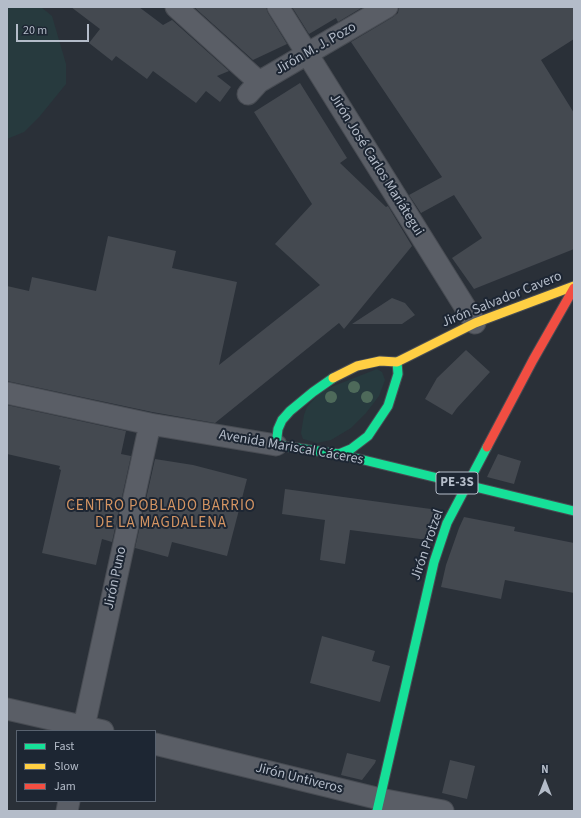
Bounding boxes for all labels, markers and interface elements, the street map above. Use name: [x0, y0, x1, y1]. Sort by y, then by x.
scale bar: [18, 16, 91, 42]
street label: Jirón M. J. Pozo: [273, 19, 359, 79]
text: 20 m: [23, 22, 47, 39]
street label: Jirón José Carlos Mariátegui: [325, 91, 427, 239]
street label: Jirón Salvador Cavero: [439, 268, 565, 332]
street label: Avenida Mariscal Cáceres: [217, 427, 365, 469]
road number: PE-3S: [436, 472, 478, 494]
district label: CENTRO POBLADO BARRIO DE LA MAGDALENA: [66, 498, 256, 533]
street label: Jirón Protzel: [408, 507, 448, 583]
street label: Jirón Puno: [101, 545, 131, 611]
legend: [16, 730, 156, 802]
text: Fast: [54, 738, 74, 755]
text: Slow: [54, 758, 79, 775]
street label: Jirón Untiveros: [254, 760, 344, 798]
north arrow: [525, 762, 565, 802]
text: N: [541, 762, 549, 777]
text: Jam: [54, 778, 76, 795]

